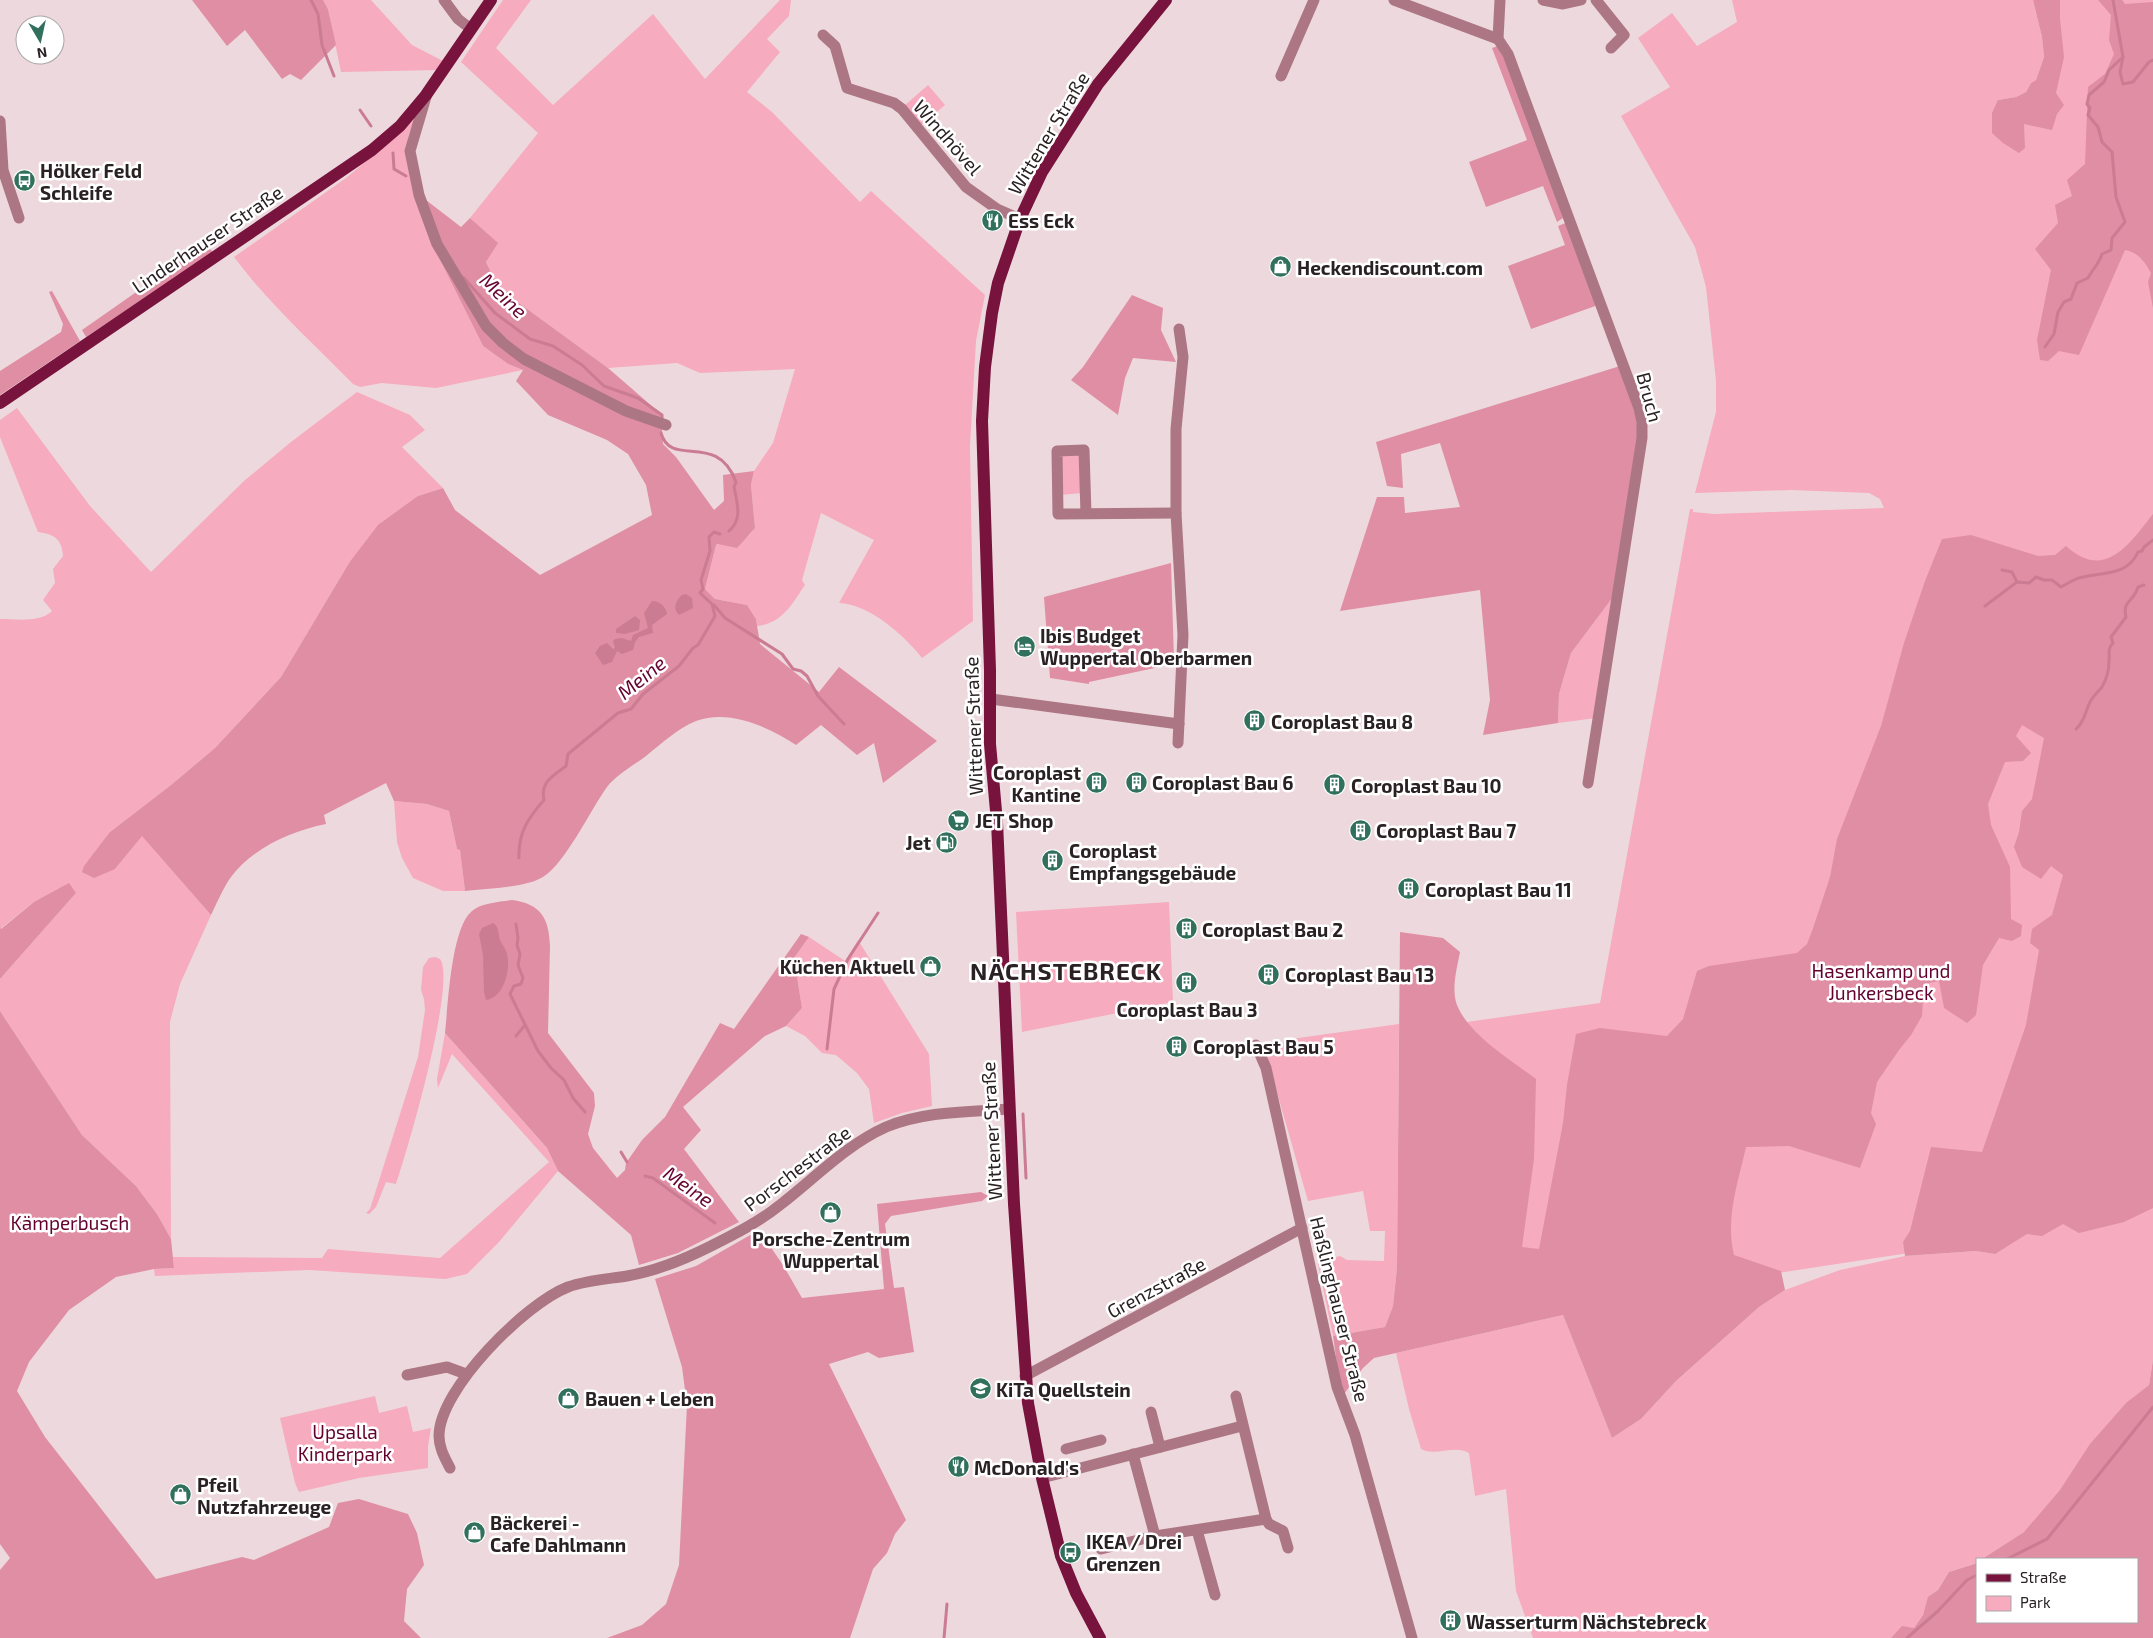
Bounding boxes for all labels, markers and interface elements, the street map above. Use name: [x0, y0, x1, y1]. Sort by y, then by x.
north arrow: [15, 15, 65, 65]
text: N: [36, 44, 48, 63]
street label: Wittener Straße: [1002, 68, 1094, 198]
street label: Windhövel: [909, 95, 987, 180]
place label: Hölker Feld Schleife: [40, 159, 142, 204]
bus stop icon: Hölker Feld Schleife: [12, 169, 36, 193]
street label: Linderhauser Straße: [127, 180, 287, 298]
restaurant icon: Ess Eck: [980, 208, 1004, 232]
place label: Ess Eck: [1008, 209, 1075, 232]
shop icon: Heckendiscount.com: [1269, 255, 1293, 279]
place label: Heckendiscount.com: [1297, 256, 1483, 279]
water label: Meine: [476, 267, 533, 323]
street label: Bruch: [1632, 370, 1668, 424]
place label: Ibis Budget Wuppertal Oberbarmen: [1040, 624, 1252, 669]
hotel icon: Ibis Budget Wuppertal Oberbarmen: [1012, 634, 1036, 658]
water label: Meine: [612, 650, 670, 704]
street label: Wittener Straße: [959, 656, 987, 796]
building icon: Coroplast Bau 8: [1243, 709, 1267, 733]
place label: Coroplast Bau 8: [1271, 710, 1413, 733]
place label: Coroplast Kantine: [993, 761, 1081, 806]
building icon: Coroplast Bau 6: [1124, 770, 1148, 794]
building icon: Coroplast Kantine: [1085, 771, 1109, 795]
place label: Coroplast Bau 6: [1152, 771, 1294, 794]
building icon: Coroplast Bau 10: [1323, 773, 1347, 797]
place label: Coroplast Bau 10: [1351, 774, 1502, 797]
supermarket icon: JET Shop: [947, 808, 971, 832]
place label: JET Shop: [975, 809, 1053, 832]
building icon: Coroplast Bau 7: [1348, 818, 1372, 842]
place label: Coroplast Bau 7: [1376, 819, 1516, 842]
fuel station icon: Jet: [935, 830, 959, 854]
place label: Jet: [905, 831, 931, 854]
place label: Coroplast Empfangsgebäude: [1069, 839, 1237, 884]
building icon: Coroplast Empfangsgebäude: [1041, 849, 1065, 873]
building icon: Coroplast Bau 11: [1397, 877, 1421, 901]
place label: Coroplast Bau 11: [1425, 878, 1572, 901]
building icon: Coroplast Bau 2: [1174, 917, 1198, 941]
place label: Coroplast Bau 2: [1202, 918, 1343, 941]
shop icon: Küchen Aktuell: [919, 954, 943, 978]
place label: Küchen Aktuell: [780, 955, 916, 978]
district label: NÄCHSTEBRECK: [970, 956, 1162, 985]
park label: Hasenkamp und Junkersbeck: [1812, 959, 1950, 1004]
building icon: Coroplast Bau 13: [1257, 962, 1281, 986]
place label: Coroplast Bau 13: [1285, 963, 1434, 986]
building icon: Coroplast Bau 3: [1175, 971, 1199, 995]
place label: Coroplast Bau 3: [1116, 998, 1258, 1021]
building icon: Coroplast Bau 5: [1165, 1034, 1189, 1058]
place label: Coroplast Bau 5: [1193, 1035, 1334, 1058]
street label: Wittener Straße: [976, 1061, 1006, 1201]
street label: Porschestraße: [739, 1120, 855, 1216]
water label: Meine: [659, 1160, 719, 1212]
shop icon: Porsche-Zentrum Wuppertal: [819, 1200, 843, 1224]
park label: Kämperbusch: [11, 1211, 129, 1234]
street label: Haßlinghauser Straße: [1306, 1214, 1374, 1404]
place label: Porsche-Zentrum Wuppertal: [752, 1227, 910, 1272]
street label: Grenzstraße: [1103, 1251, 1209, 1323]
school or university icon: KiTa Quellstein: [968, 1377, 992, 1401]
place label: KiTa Quellstein: [996, 1378, 1131, 1402]
shop icon: Bauen + Leben: [557, 1386, 581, 1410]
place label: Bauen + Leben: [585, 1387, 714, 1410]
park label: Upsalla Kinderpark: [298, 1420, 393, 1465]
restaurant icon: McDonald's: [946, 1455, 970, 1479]
place label: McDonald's: [974, 1456, 1079, 1479]
place label: Pfeil Nutzfahrzeuge: [197, 1473, 332, 1518]
shop icon: Pfeil Nutzfahrzeuge: [169, 1483, 193, 1507]
place label: Bäckerei - Cafe Dahlmann: [490, 1511, 626, 1556]
shop icon: Bäckerei - Cafe Dahlmann: [462, 1521, 486, 1545]
place label: IKEA / Drei Grenzen: [1086, 1530, 1182, 1575]
bus stop icon: IKEA / Drei Grenzen: [1058, 1540, 1082, 1564]
legend: [1976, 1558, 2138, 1623]
text: Straße: [2020, 1568, 2066, 1586]
text: Park: [2020, 1593, 2051, 1611]
building icon: Wasserturm Nächstebreck: [1438, 1609, 1462, 1633]
place label: Wasserturm Nächstebreck: [1466, 1610, 1707, 1633]

